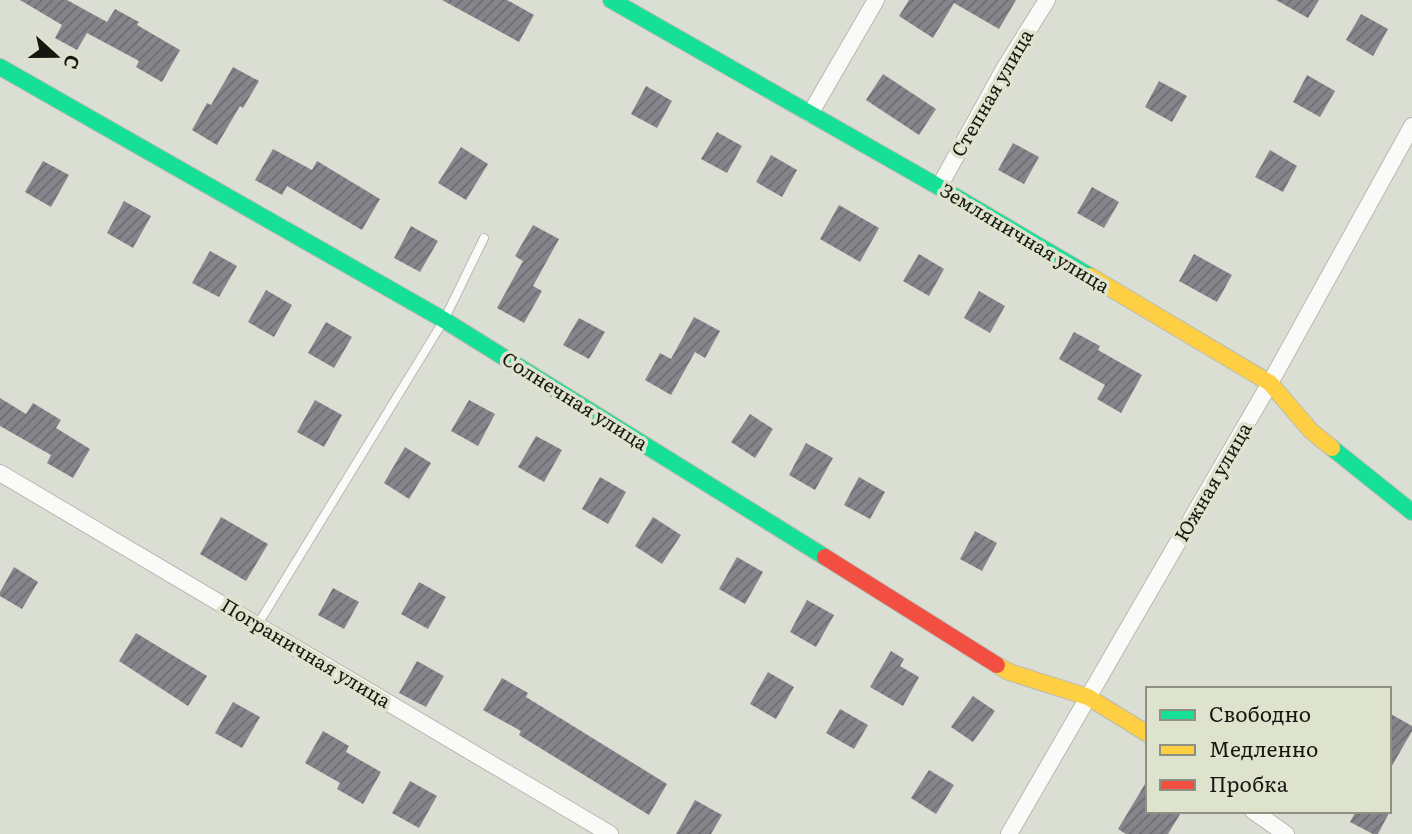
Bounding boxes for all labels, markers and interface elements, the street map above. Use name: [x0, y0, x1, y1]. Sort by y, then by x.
north arrow: [21, 21, 91, 91]
street label: Степная улица: [943, 23, 1039, 162]
text: С: [57, 51, 88, 74]
street label: Земляничная улица: [936, 175, 1116, 299]
street label: Солнечная улица: [497, 344, 655, 457]
street label: Южная улица: [1167, 416, 1258, 546]
street label: Пограничная улица: [217, 590, 397, 714]
legend: [1146, 687, 1391, 813]
text: Свободно: [1209, 697, 1311, 728]
text: Медленно: [1209, 732, 1318, 763]
text: Пробка: [1209, 767, 1289, 798]

